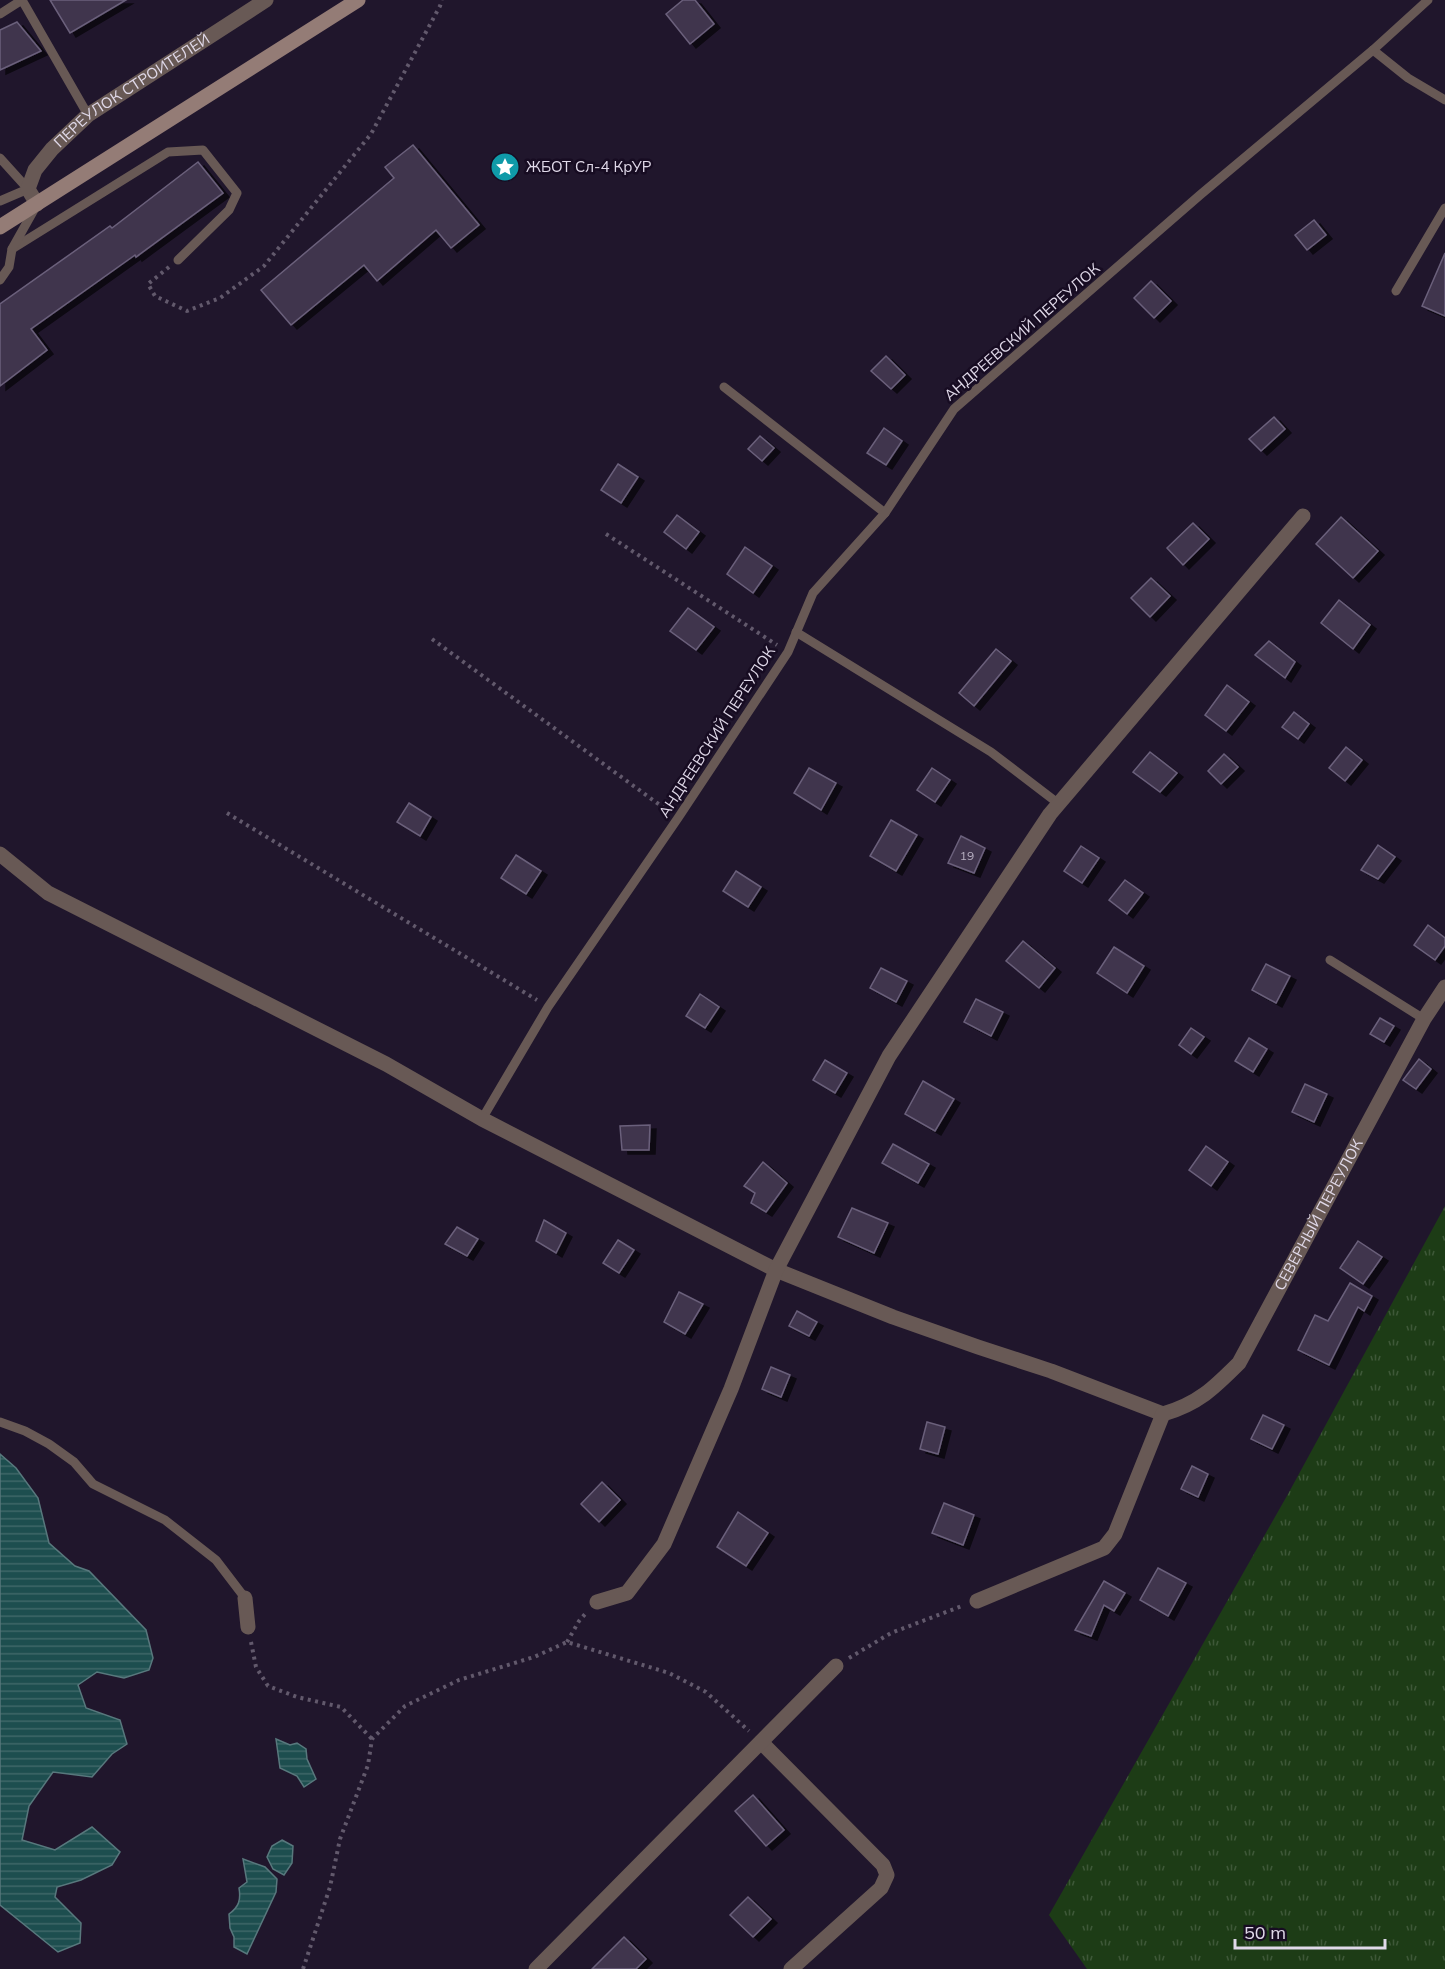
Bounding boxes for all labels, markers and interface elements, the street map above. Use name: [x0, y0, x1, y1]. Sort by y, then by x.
street label: ПЕРЕУЛОК СТРОИТЕЛЕЙ: [49, 29, 213, 151]
place icon: ЖБОТ Сл-4 КрУР: [489, 151, 521, 183]
place label: ЖБОТ Сл-4 КрУР: [526, 157, 652, 176]
street label: АНДРЕЕВСКИЙ ПЕРЕУЛОК: [940, 259, 1104, 404]
street label: АНДРЕЕВСКИЙ ПЕРЕУЛОК: [654, 642, 779, 821]
house number: 19: [960, 848, 974, 863]
street label: СЕВЕРНЫЙ ПЕРЕУЛОК: [1270, 1135, 1367, 1294]
scale bar: [1235, 1912, 1385, 1950]
text: 50 m: [1244, 1921, 1286, 1944]

